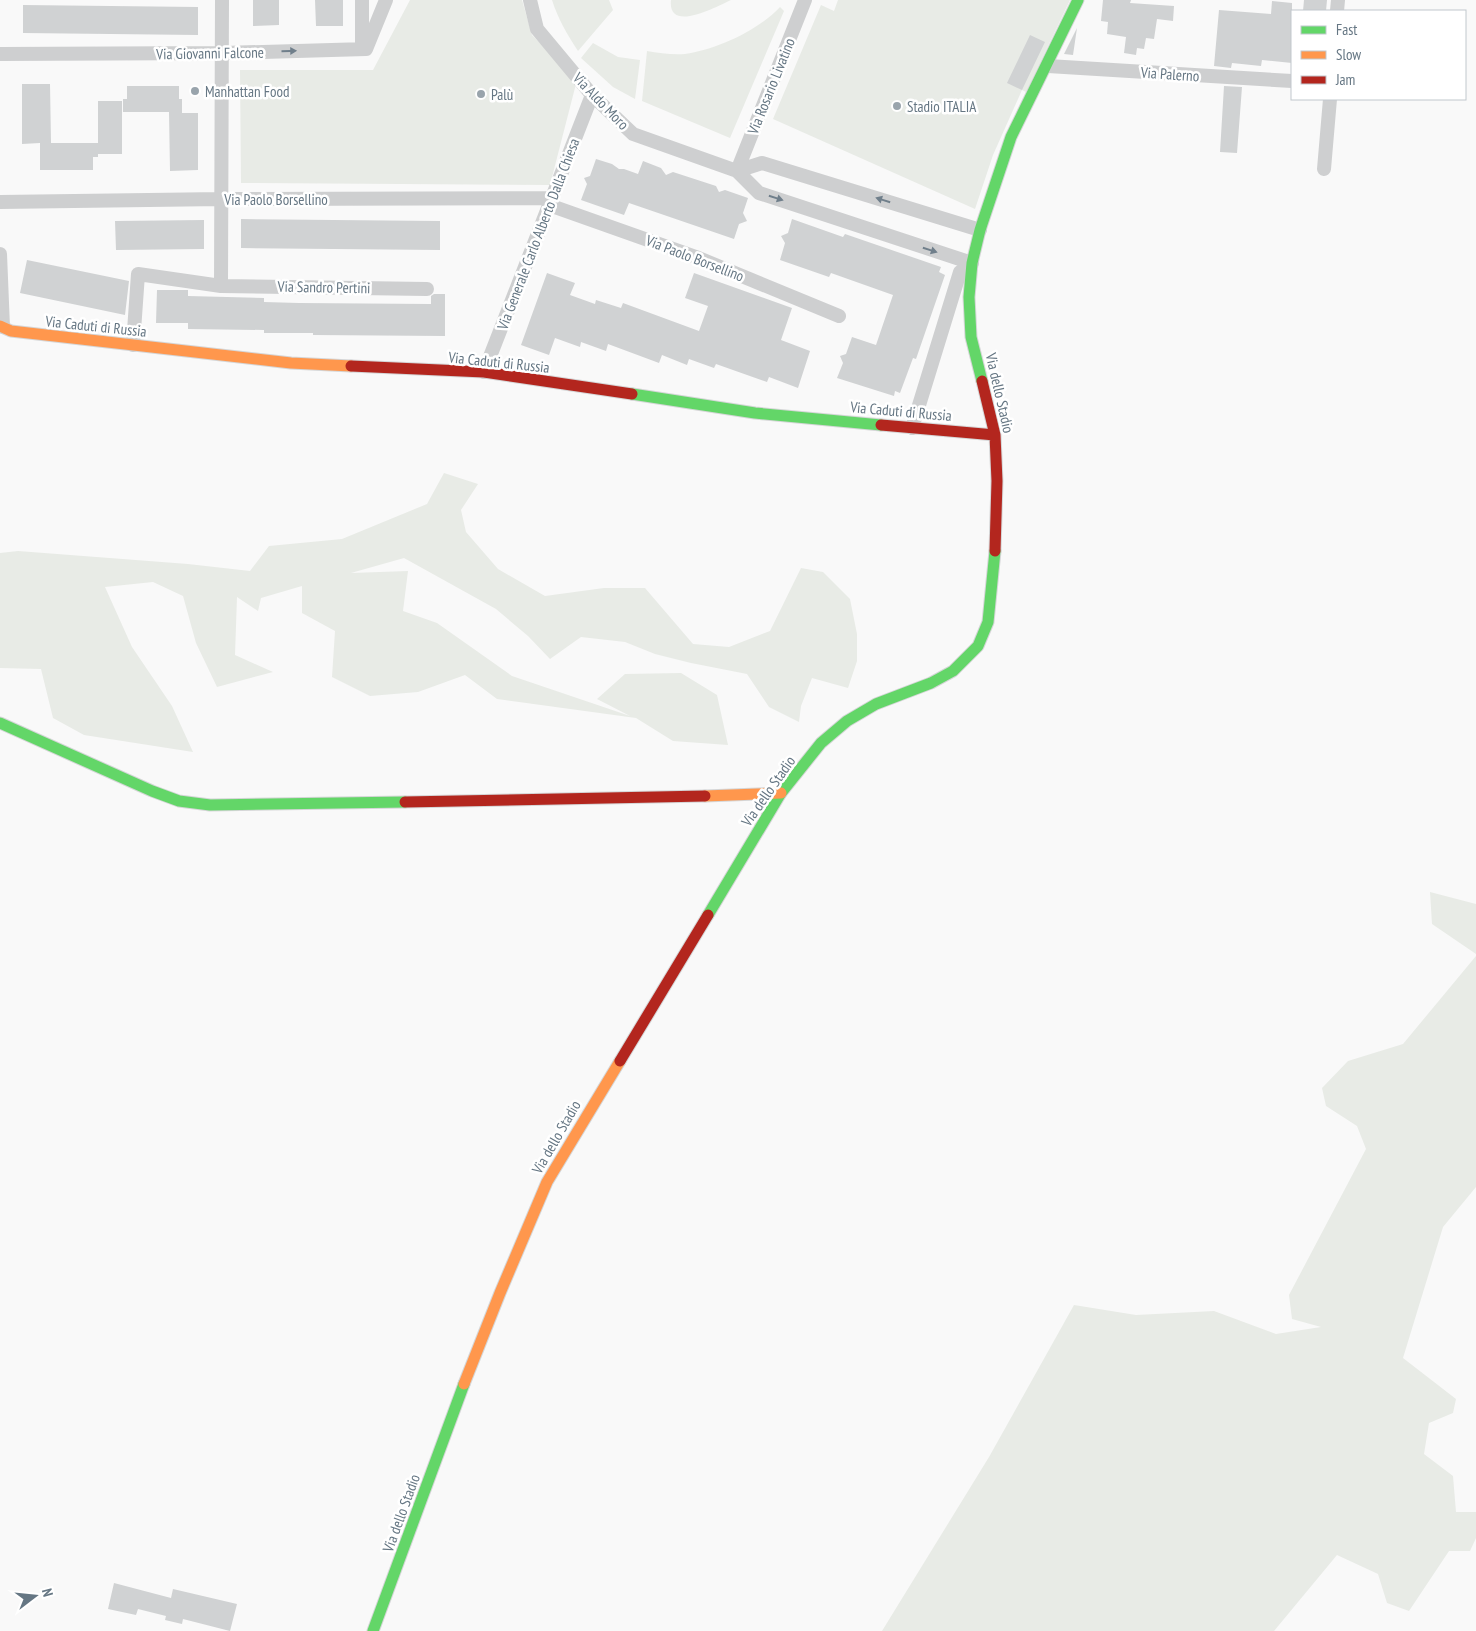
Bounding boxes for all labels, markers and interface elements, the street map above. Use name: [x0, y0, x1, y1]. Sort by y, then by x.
legend: [1291, 10, 1466, 100]
text: Fast: [1336, 20, 1357, 39]
street label: Via Rosario Livatino: [743, 35, 799, 138]
street label: Via Giovanni Falcone: [155, 43, 264, 63]
text: Slow: [1336, 45, 1361, 64]
one-way arrow: [281, 47, 297, 55]
street label: Via Palerno: [1139, 62, 1200, 86]
street label: Via Aldo Moro: [568, 68, 633, 134]
text: Jam: [1335, 70, 1355, 89]
place label: Manhattan Food: [205, 82, 289, 101]
marker: Manhattan Food: [189, 85, 201, 97]
place label: Palù: [491, 85, 513, 104]
marker: Palù: [475, 88, 487, 100]
place label: Stadio ITALIA: [907, 97, 977, 116]
marker: Stadio ITALIA: [891, 100, 903, 112]
street label: Via Generale Carlo Alberto Dalla Chiesa: [492, 136, 583, 333]
street label: Via Paolo Borsellino: [223, 190, 328, 209]
one-way arrow: [769, 195, 784, 203]
one-way arrow: [875, 195, 890, 203]
street label: Via Paolo Borsellino: [642, 230, 747, 285]
one-way arrow: [923, 246, 938, 254]
street label: Via Sandro Pertini: [276, 277, 371, 297]
street label: Via Caduti di Russia: [43, 311, 148, 341]
street label: Via Caduti di Russia: [446, 347, 551, 377]
street label: Via dello Stadio: [981, 350, 1018, 435]
street label: Via Caduti di Russia: [849, 397, 952, 425]
street label: Via dello Stadio: [736, 752, 799, 831]
street label: Via dello Stadio: [527, 1097, 585, 1178]
street label: Via dello Stadio: [378, 1471, 424, 1555]
north arrow: [10, 1571, 60, 1621]
text: N: [38, 1586, 57, 1599]

